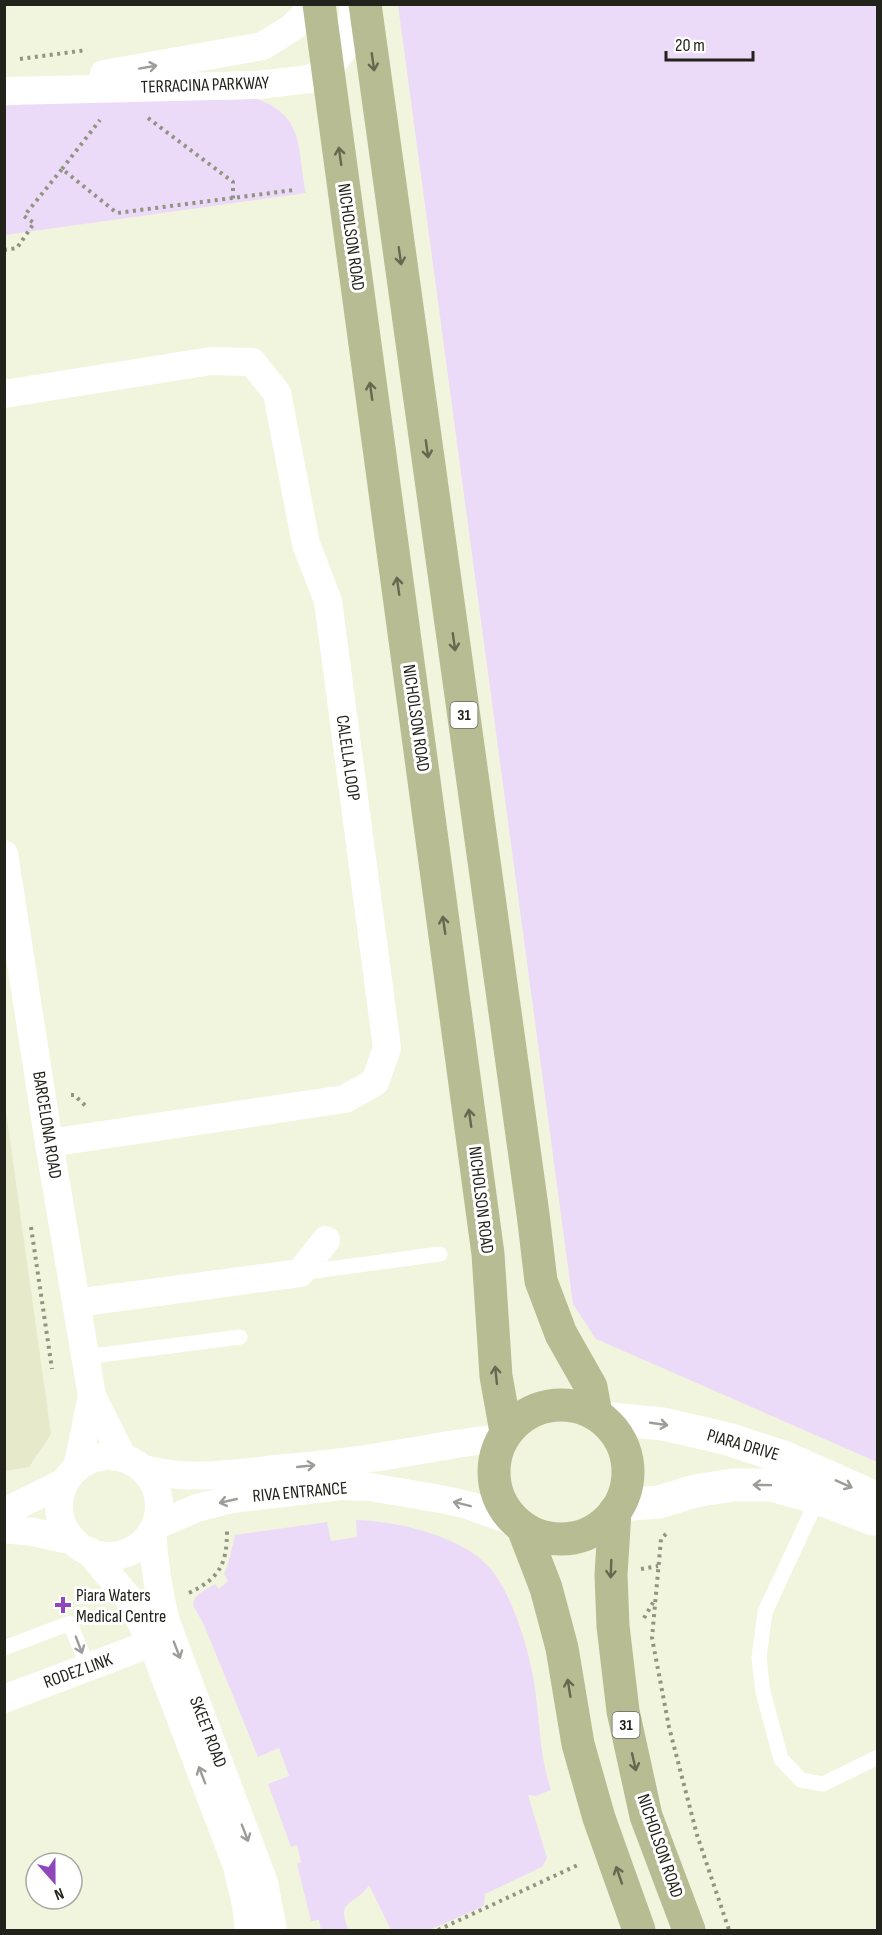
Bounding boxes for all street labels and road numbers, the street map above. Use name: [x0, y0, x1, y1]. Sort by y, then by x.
street label: TERRACINA PARKWAY: [141, 72, 270, 98]
street label: NICHOLSON ROAD: [333, 182, 369, 292]
street label: NICHOLSON ROAD: [398, 663, 434, 773]
road number: 31: [450, 702, 478, 728]
street label: CALELLA LOOP: [332, 714, 364, 803]
street label: BARCELONA ROAD: [28, 1070, 66, 1180]
street label: NICHOLSON ROAD: [464, 1145, 498, 1255]
street label: PIARA DRIVE: [705, 1425, 781, 1465]
street label: RIVA ENTRANCE: [252, 1477, 348, 1507]
street label: RODEZ LINK: [41, 1649, 116, 1693]
street label: SKEET ROAD: [185, 1694, 231, 1770]
road number: 31: [612, 1712, 640, 1738]
street label: NICHOLSON ROAD: [632, 1791, 688, 1901]

